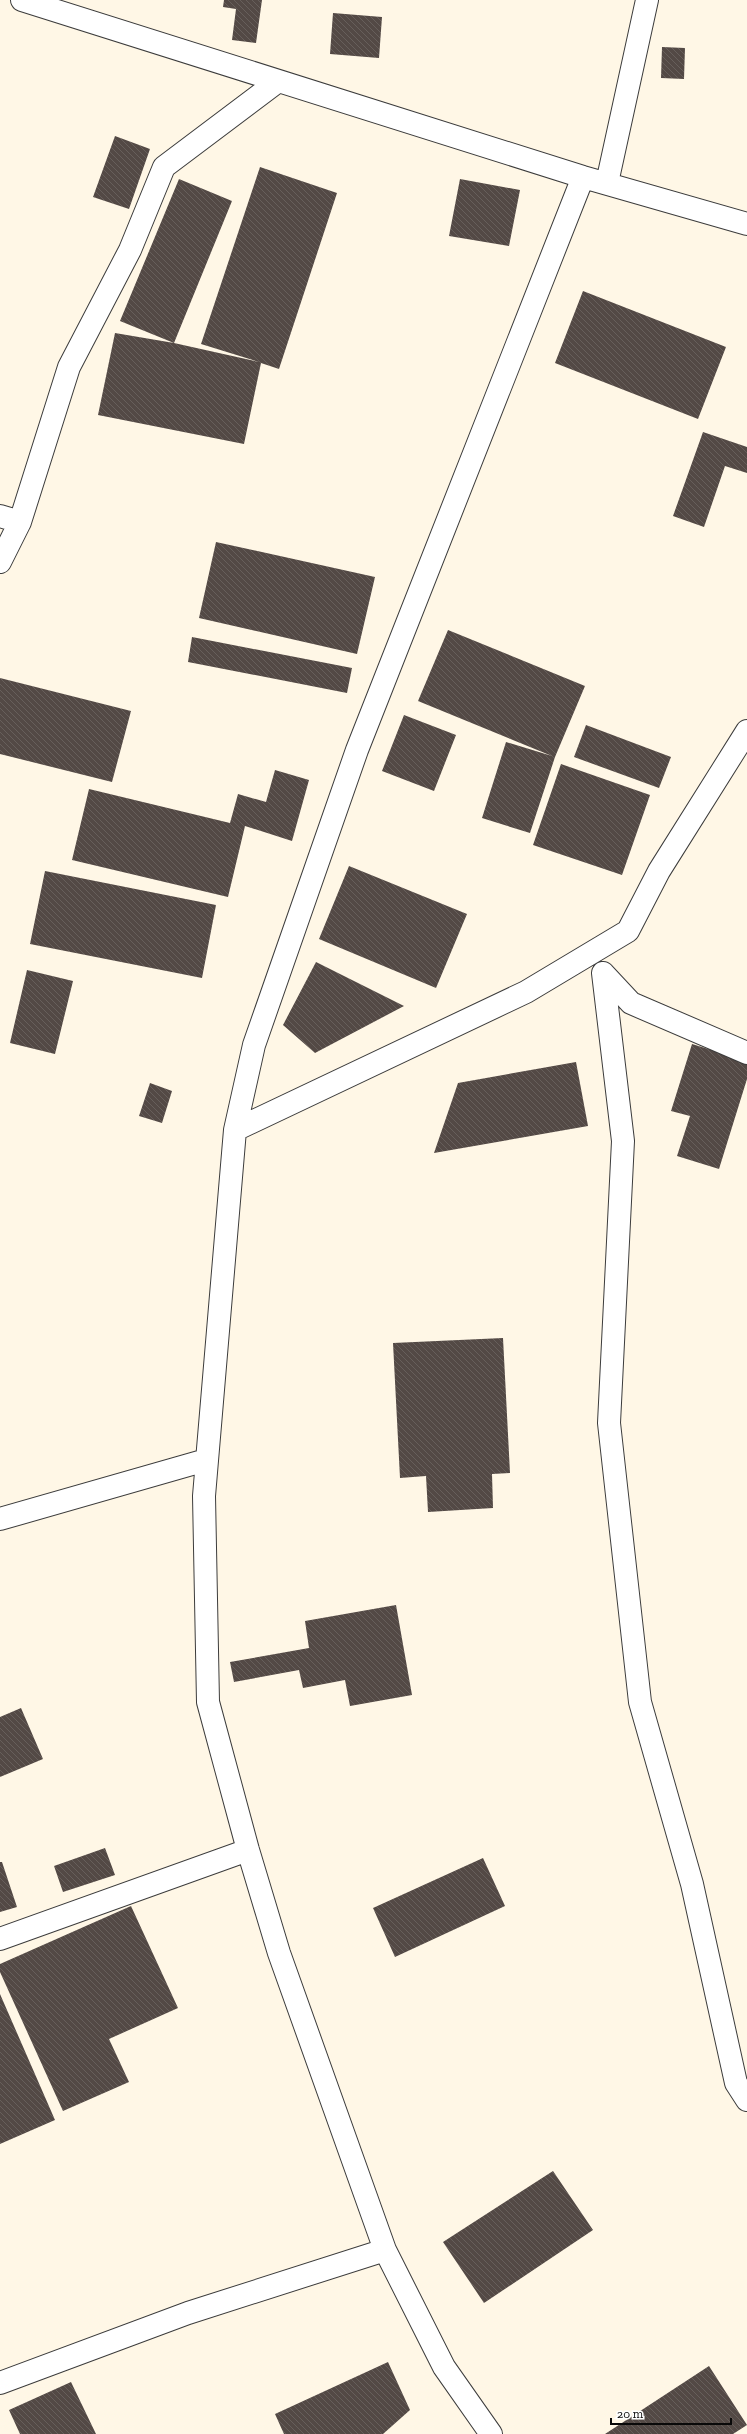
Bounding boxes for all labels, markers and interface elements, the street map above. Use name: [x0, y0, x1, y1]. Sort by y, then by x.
scale bar: [611, 2400, 731, 2426]
text: 20 m: [617, 2407, 644, 2421]

